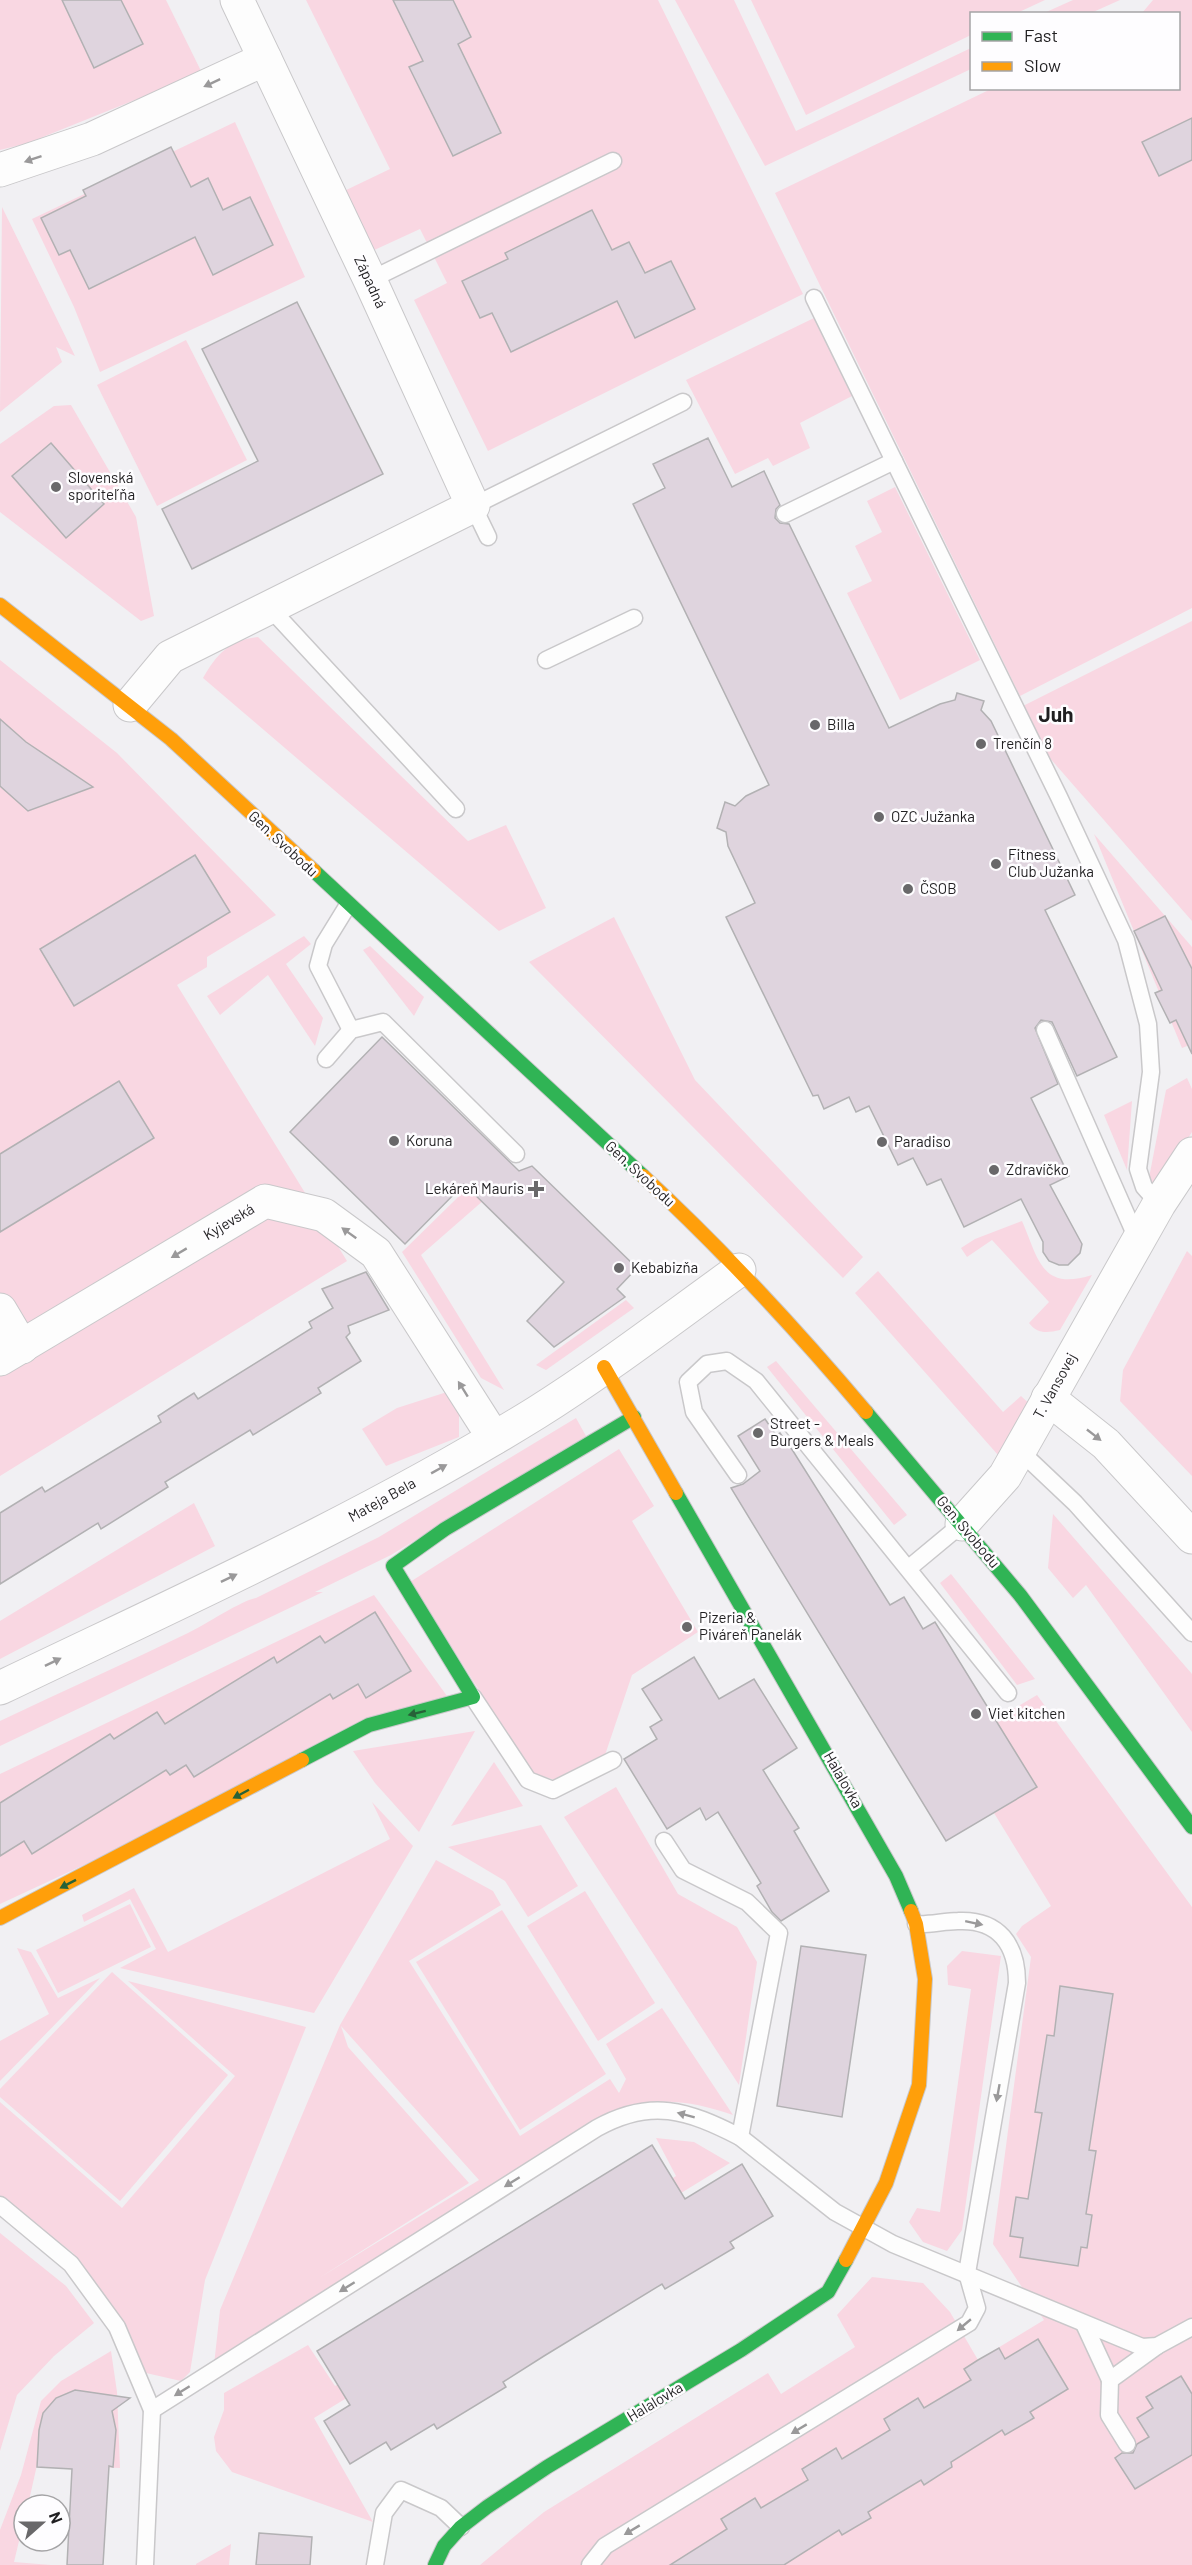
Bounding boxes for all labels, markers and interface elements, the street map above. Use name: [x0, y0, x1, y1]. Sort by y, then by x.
legend: [970, 12, 1180, 90]
text: Fast: [1024, 24, 1058, 46]
text: Slow: [1024, 54, 1061, 76]
one-way arrow: [203, 79, 220, 88]
one-way arrow: [24, 155, 42, 165]
street label: Západná: [351, 253, 391, 311]
place label: Slovenská sporiteľňa: [68, 468, 135, 503]
marker: Slovenská sporiteľňa: [49, 480, 63, 494]
district label: Juh: [1038, 701, 1074, 726]
place label: Billa: [827, 715, 855, 733]
marker: Billa: [808, 718, 822, 732]
place label: Trenčín 8: [993, 734, 1052, 752]
marker: Trenčín 8: [974, 737, 988, 751]
street label: Gen. Svobodu: [245, 807, 322, 880]
place label: OZC Južanka: [891, 807, 975, 825]
marker: OZC Južanka: [872, 810, 886, 824]
place label: Fitness Club Južanka: [1008, 845, 1094, 880]
marker: Fitness Club Južanka: [989, 857, 1003, 871]
place label: ČSOB: [920, 879, 957, 897]
marker: ČSOB: [901, 882, 915, 896]
place label: Koruna: [406, 1131, 452, 1149]
place label: Paradiso: [894, 1132, 951, 1150]
marker: Koruna: [387, 1134, 401, 1148]
marker: Paradiso: [875, 1135, 889, 1149]
street label: Gen. Svobodu: [602, 1137, 679, 1210]
place label: Zdravíčko: [1006, 1160, 1069, 1178]
marker: Zdravíčko: [987, 1163, 1001, 1177]
place label: Lekáreň Mauris: [425, 1179, 524, 1197]
marker: Lekáreň Mauris: [529, 1182, 543, 1196]
street label: Kyjevská: [200, 1199, 257, 1243]
one-way arrow: [341, 1227, 357, 1239]
one-way arrow: [171, 1247, 187, 1258]
place label: Kebabizňa: [631, 1258, 698, 1276]
marker: Kebabizňa: [612, 1261, 626, 1275]
street label: T. Vansovej: [1029, 1349, 1080, 1422]
one-way arrow: [457, 1380, 468, 1397]
place label: Street - Burgers & Meals: [770, 1414, 874, 1449]
marker: Street - Burgers & Meals: [751, 1426, 765, 1440]
one-way arrow: [1086, 1428, 1102, 1441]
one-way arrow: [431, 1464, 448, 1474]
street label: Mateja Bela: [345, 1473, 418, 1525]
street label: Gen. Svobodu: [933, 1492, 1004, 1571]
one-way arrow: [220, 1574, 237, 1583]
place label: Pizeria & Piváreň Panelák: [699, 1608, 802, 1643]
marker: Pizeria & Piváreň Panelák: [680, 1620, 694, 1634]
one-way arrow: [44, 1658, 61, 1667]
place label: Viet kitchen: [988, 1704, 1065, 1722]
marker: Viet kitchen: [969, 1707, 983, 1721]
one-way arrow: [408, 1709, 426, 1719]
street label: Halalovka: [821, 1748, 867, 1811]
one-way arrow: [232, 1789, 249, 1799]
one-way arrow: [59, 1879, 76, 1888]
one-way arrow: [964, 1919, 983, 1928]
one-way arrow: [993, 2084, 1002, 2103]
one-way arrow: [677, 2110, 695, 2120]
one-way arrow: [503, 2177, 520, 2188]
one-way arrow: [339, 2281, 355, 2292]
one-way arrow: [956, 2319, 972, 2332]
street label: Halalovka: [623, 2377, 686, 2425]
one-way arrow: [174, 2386, 190, 2397]
one-way arrow: [791, 2423, 807, 2434]
north arrow: [12, 2493, 72, 2553]
text: N: [46, 2509, 67, 2526]
one-way arrow: [624, 2524, 640, 2535]

